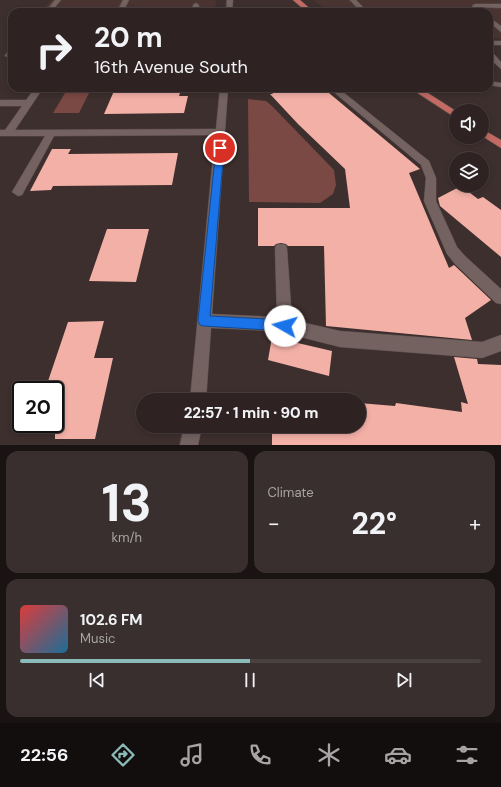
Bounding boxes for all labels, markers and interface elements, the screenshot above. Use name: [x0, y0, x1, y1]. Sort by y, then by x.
text: 20 m: [94, 19, 163, 56]
icon: right: [28, 24, 80, 76]
text: 16th Avenue South: [94, 55, 248, 79]
map controls: [449, 104, 489, 192]
button: sound: [449, 104, 489, 144]
pin: [203, 131, 237, 165]
icon: arrive: [209, 137, 231, 159]
button: layers: [449, 152, 489, 192]
position arrow: [264, 305, 306, 347]
speed limit sign: 20: [12, 381, 64, 433]
text: 22:57 · 1 min · 90 m: [184, 403, 318, 423]
text: 13: [102, 469, 152, 537]
text: Climate: [268, 484, 314, 501]
text: 22°: [351, 504, 397, 543]
text: −: [268, 509, 280, 538]
text: +: [469, 509, 481, 538]
text: km/h: [111, 529, 142, 546]
text: 102.6 FM: [80, 610, 143, 630]
text: Music: [80, 630, 115, 647]
icon: previous: [86, 669, 108, 691]
icon: pause: [239, 669, 261, 691]
icon: next: [393, 669, 415, 691]
icon: directions: [109, 741, 137, 769]
icon: music: [178, 741, 206, 769]
icon: phone: [246, 741, 274, 769]
icon: climate: [315, 741, 343, 769]
icon: car: [384, 741, 412, 769]
icon: filters: [453, 741, 481, 769]
text: 22:56: [20, 743, 68, 767]

